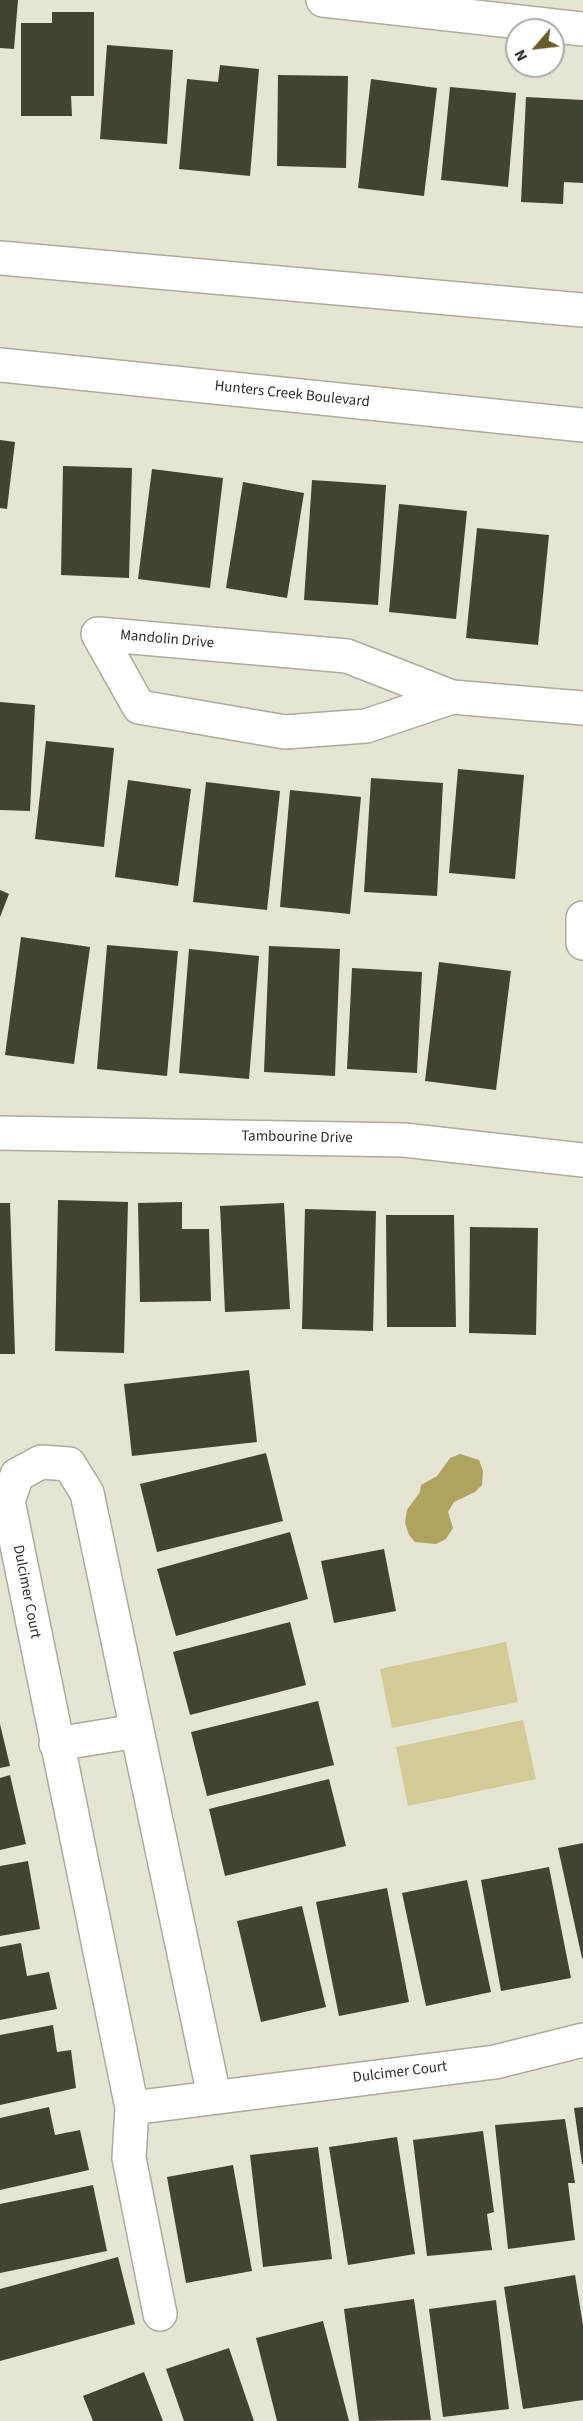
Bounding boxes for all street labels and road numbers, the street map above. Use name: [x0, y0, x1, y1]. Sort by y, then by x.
street label: Hunters Creek Boulevard: [214, 378, 370, 412]
street label: Mandolin Drive: [119, 627, 215, 653]
street label: Tambourine Drive: [241, 1128, 353, 1148]
street label: Dulcimer Court: [8, 1544, 44, 1640]
street label: Dulcimer Court: [352, 2058, 448, 2088]

